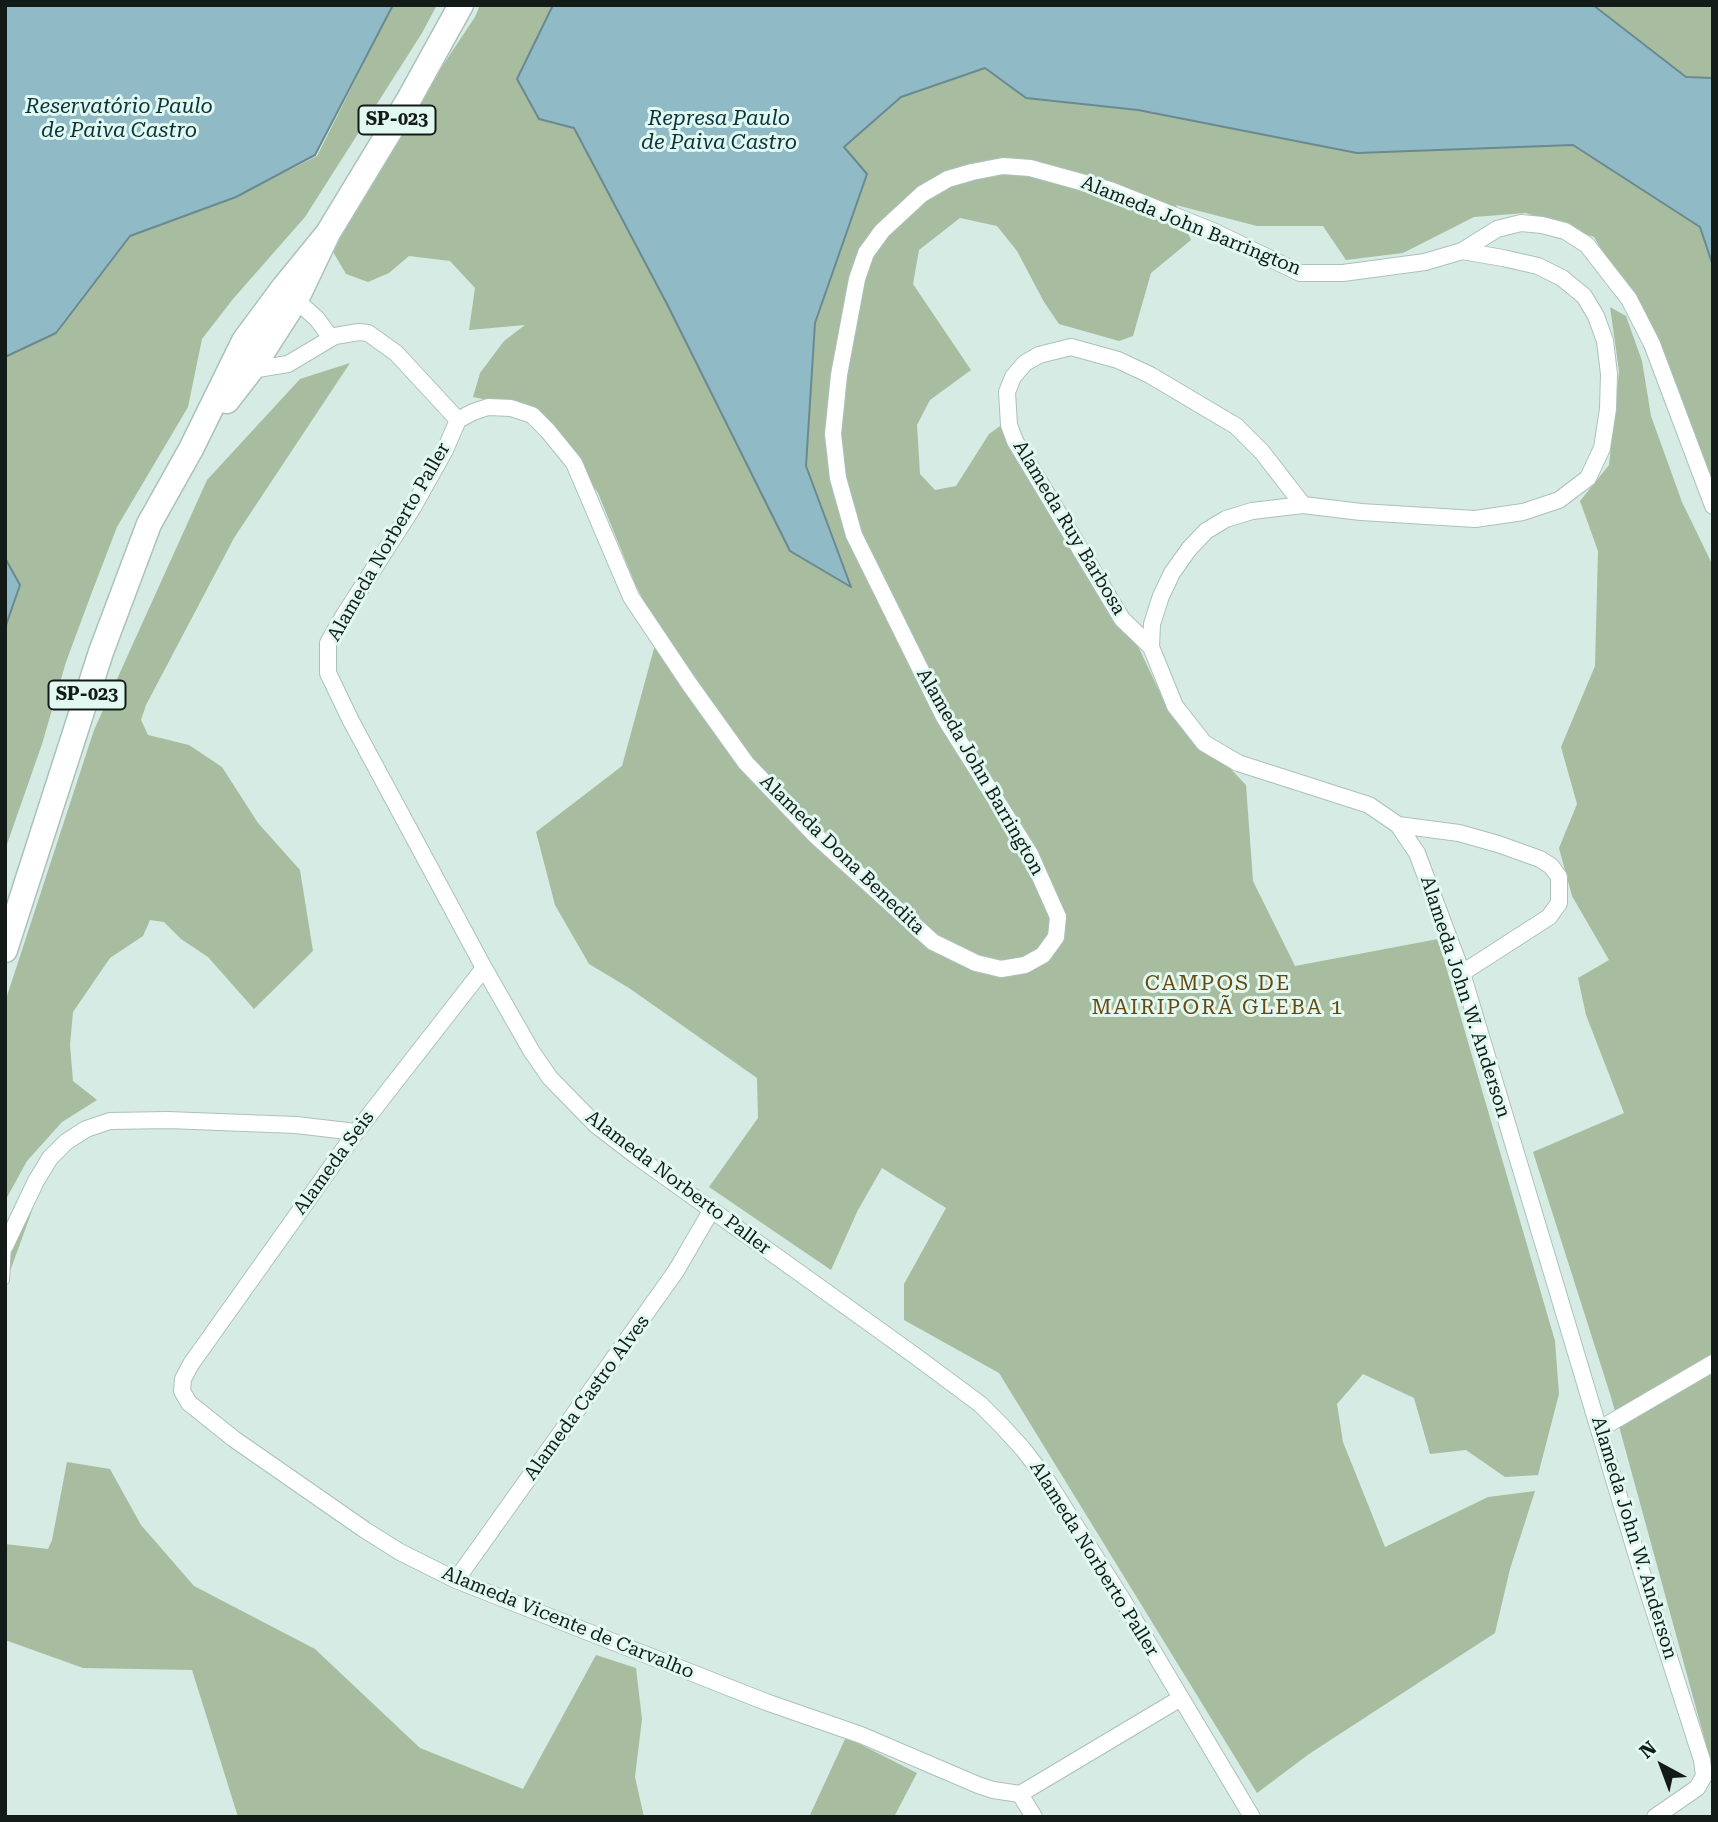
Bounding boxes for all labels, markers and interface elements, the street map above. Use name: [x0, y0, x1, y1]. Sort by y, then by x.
water label: Reservatório Paulo de Paiva Castro: [25, 94, 213, 144]
road number: SP-023: [358, 106, 436, 134]
water label: Represa Paulo de Paiva Castro: [641, 106, 797, 156]
street label: Alameda John Barrington: [1078, 171, 1304, 281]
street label: Alameda Ruy Barbosa: [1008, 437, 1130, 619]
street label: Alameda Norberto Paller: [323, 439, 455, 645]
street label: Alameda John Barrington: [911, 665, 1049, 879]
road number: SP-023: [48, 680, 126, 710]
street label: Alameda Dona Benedita: [755, 770, 929, 940]
street label: Alameda John W. Anderson: [1415, 873, 1515, 1121]
district label: CAMPOS DE MAIRIPORÃ GLEBA 1: [1094, 971, 1342, 1021]
street label: Alameda Norberto Paller: [581, 1106, 775, 1260]
street label: Alameda Seis: [289, 1107, 379, 1219]
street label: Alameda Castro Alves: [519, 1311, 655, 1485]
street label: Alameda John W. Anderson: [1586, 1414, 1682, 1662]
street label: Alameda Norberto Paller: [1025, 1457, 1163, 1661]
street label: Alameda Vicente de Carvalho: [439, 1562, 697, 1684]
north arrow: [1627, 1731, 1697, 1801]
text: N: [1635, 1736, 1661, 1763]

